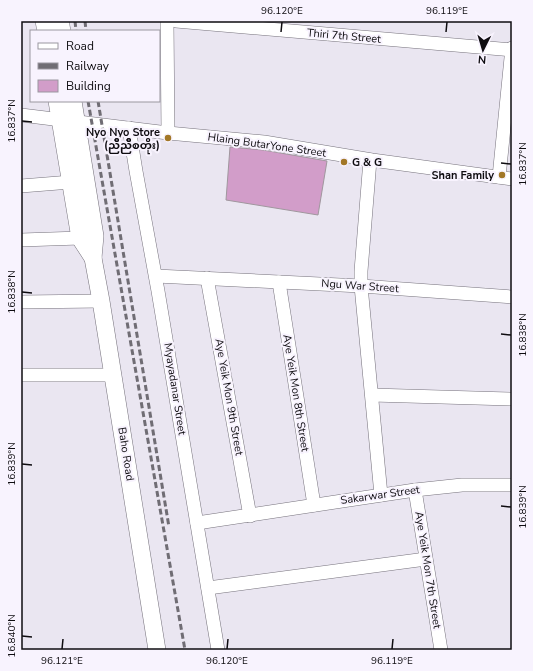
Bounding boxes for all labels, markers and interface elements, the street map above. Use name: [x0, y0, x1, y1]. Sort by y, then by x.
text: 96.120°E: [261, 4, 303, 18]
text: 96.119°E: [426, 4, 468, 18]
street label: Thiri 7th Street: [306, 25, 382, 47]
legend: [30, 30, 160, 102]
north arrow: [463, 30, 503, 70]
text: Road: [66, 38, 94, 54]
text: N: [477, 52, 487, 67]
text: Railway: [66, 58, 110, 74]
text: Building: [66, 78, 111, 94]
text: 16.837°N: [5, 99, 19, 143]
place label: Nyo Nyo Store (ညိဳညိဳစတိုး): [86, 125, 160, 155]
street label: Hlaing ButarYone Street: [207, 129, 327, 161]
marker: Nyo Nyo Store (ညိဳညိဳစတိုး): [163, 133, 173, 143]
text: 16.837°N: [516, 142, 530, 186]
place label: G & G: [352, 155, 382, 170]
marker: G & G: [339, 157, 349, 167]
place label: Shan Family: [432, 168, 494, 183]
marker: Shan Family: [497, 170, 507, 180]
text: 16.838°N: [5, 270, 19, 314]
street label: Ngu War Street: [321, 276, 399, 296]
text: 16.838°N: [516, 313, 530, 357]
street label: Aye Yeik Mon 8th Street: [279, 333, 313, 453]
street label: Aye Yeik Mon 9th Street: [211, 337, 247, 457]
street label: Myayadanar Street: [160, 342, 190, 436]
street label: Baho Road: [114, 426, 138, 482]
text: 16.839°N: [5, 442, 19, 486]
street label: Sakarwar Street: [339, 482, 421, 508]
text: 16.839°N: [516, 485, 530, 529]
street label: Aye Yeik Mon 7th Street: [411, 510, 445, 630]
text: 16.840°N: [5, 614, 19, 658]
text: 96.121°E: [41, 654, 83, 668]
text: 96.120°E: [206, 654, 248, 668]
text: 96.119°E: [371, 654, 413, 668]

